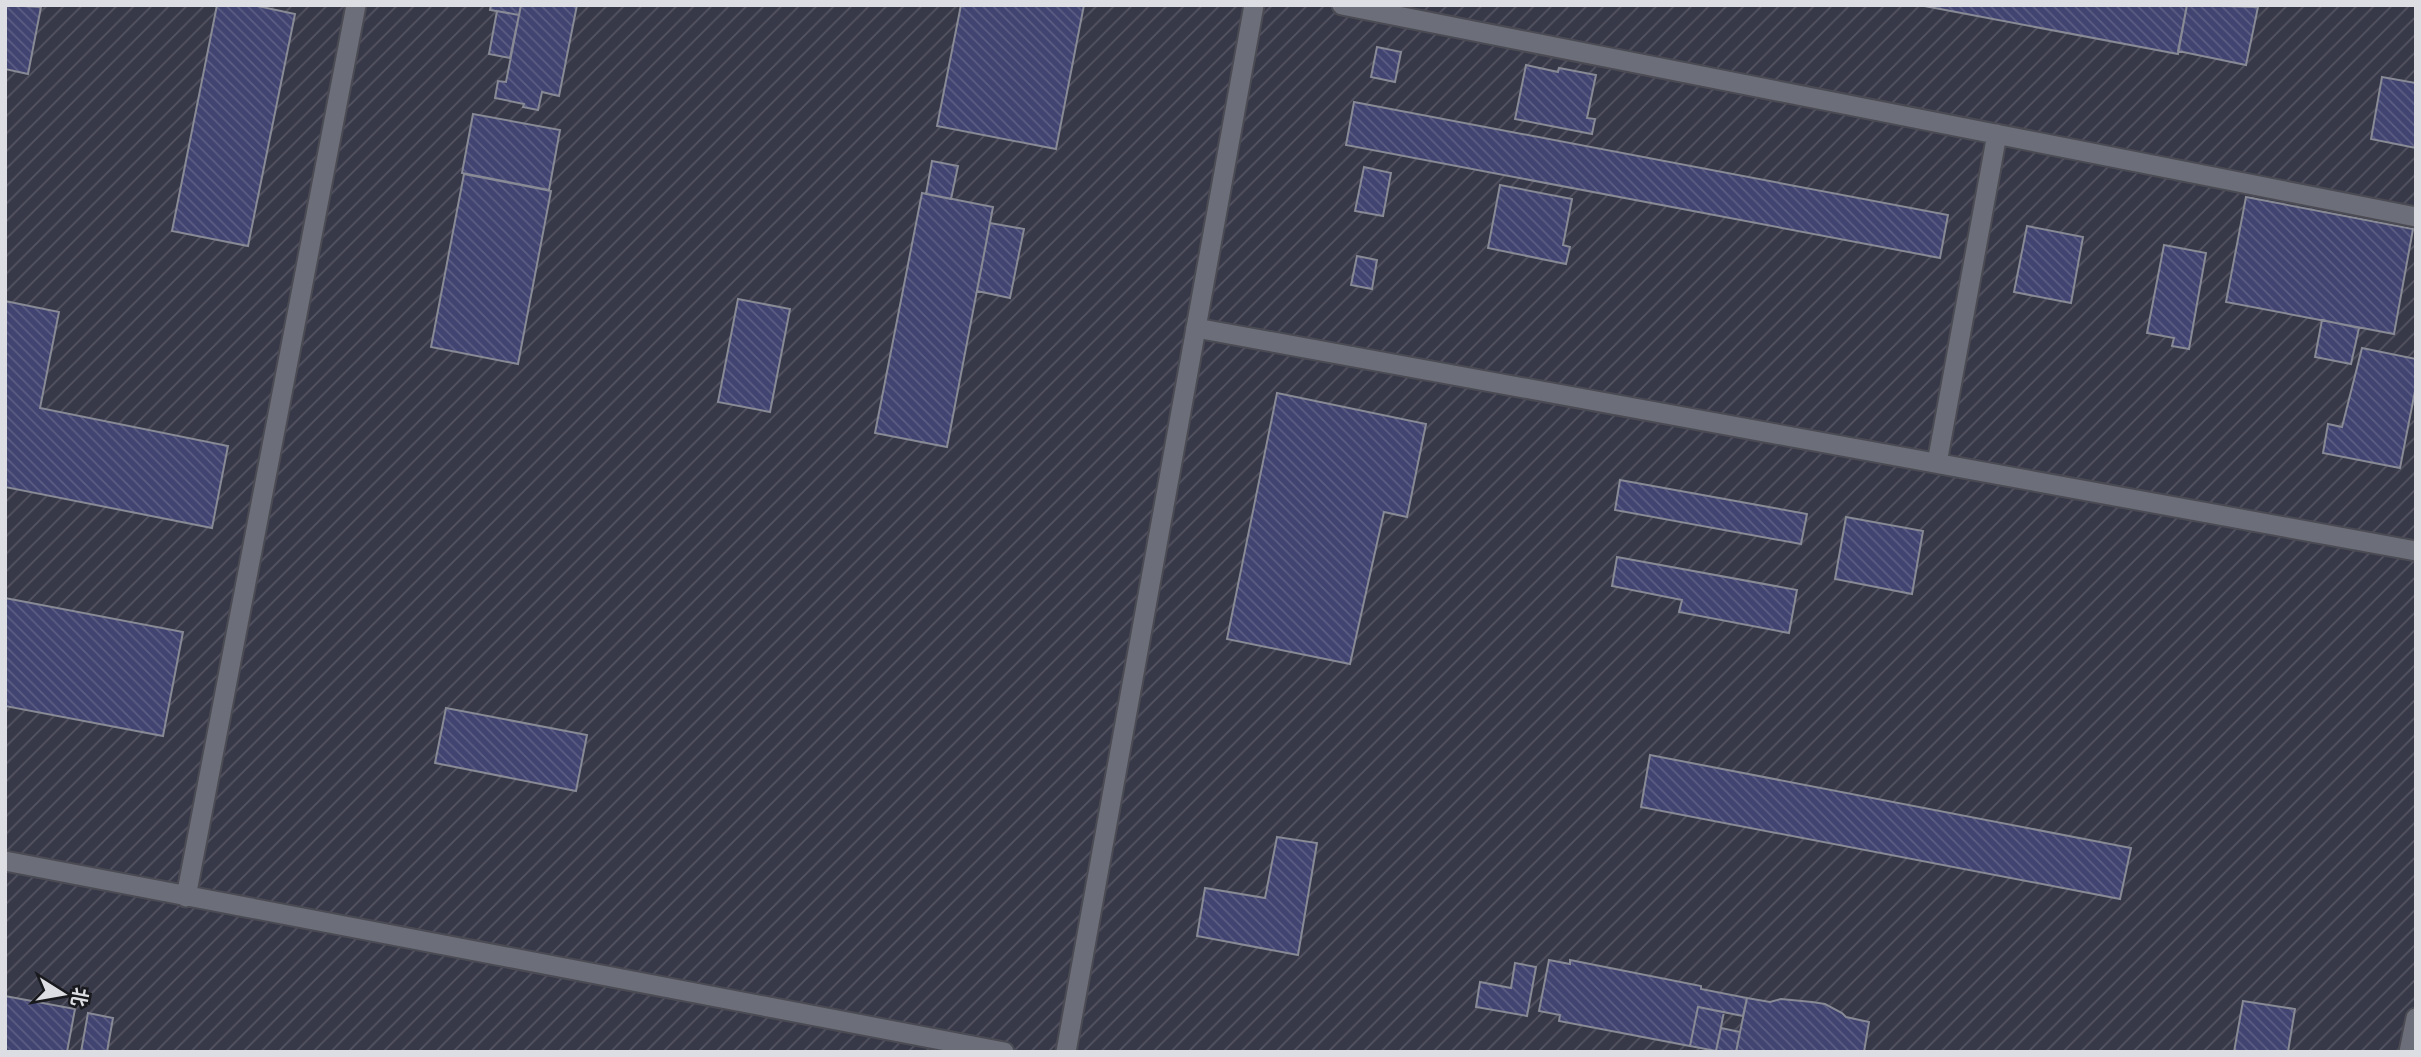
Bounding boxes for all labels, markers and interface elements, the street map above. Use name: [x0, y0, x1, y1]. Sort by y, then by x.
north arrow: [28, 959, 98, 1029]
text: 北: [66, 986, 92, 1009]

